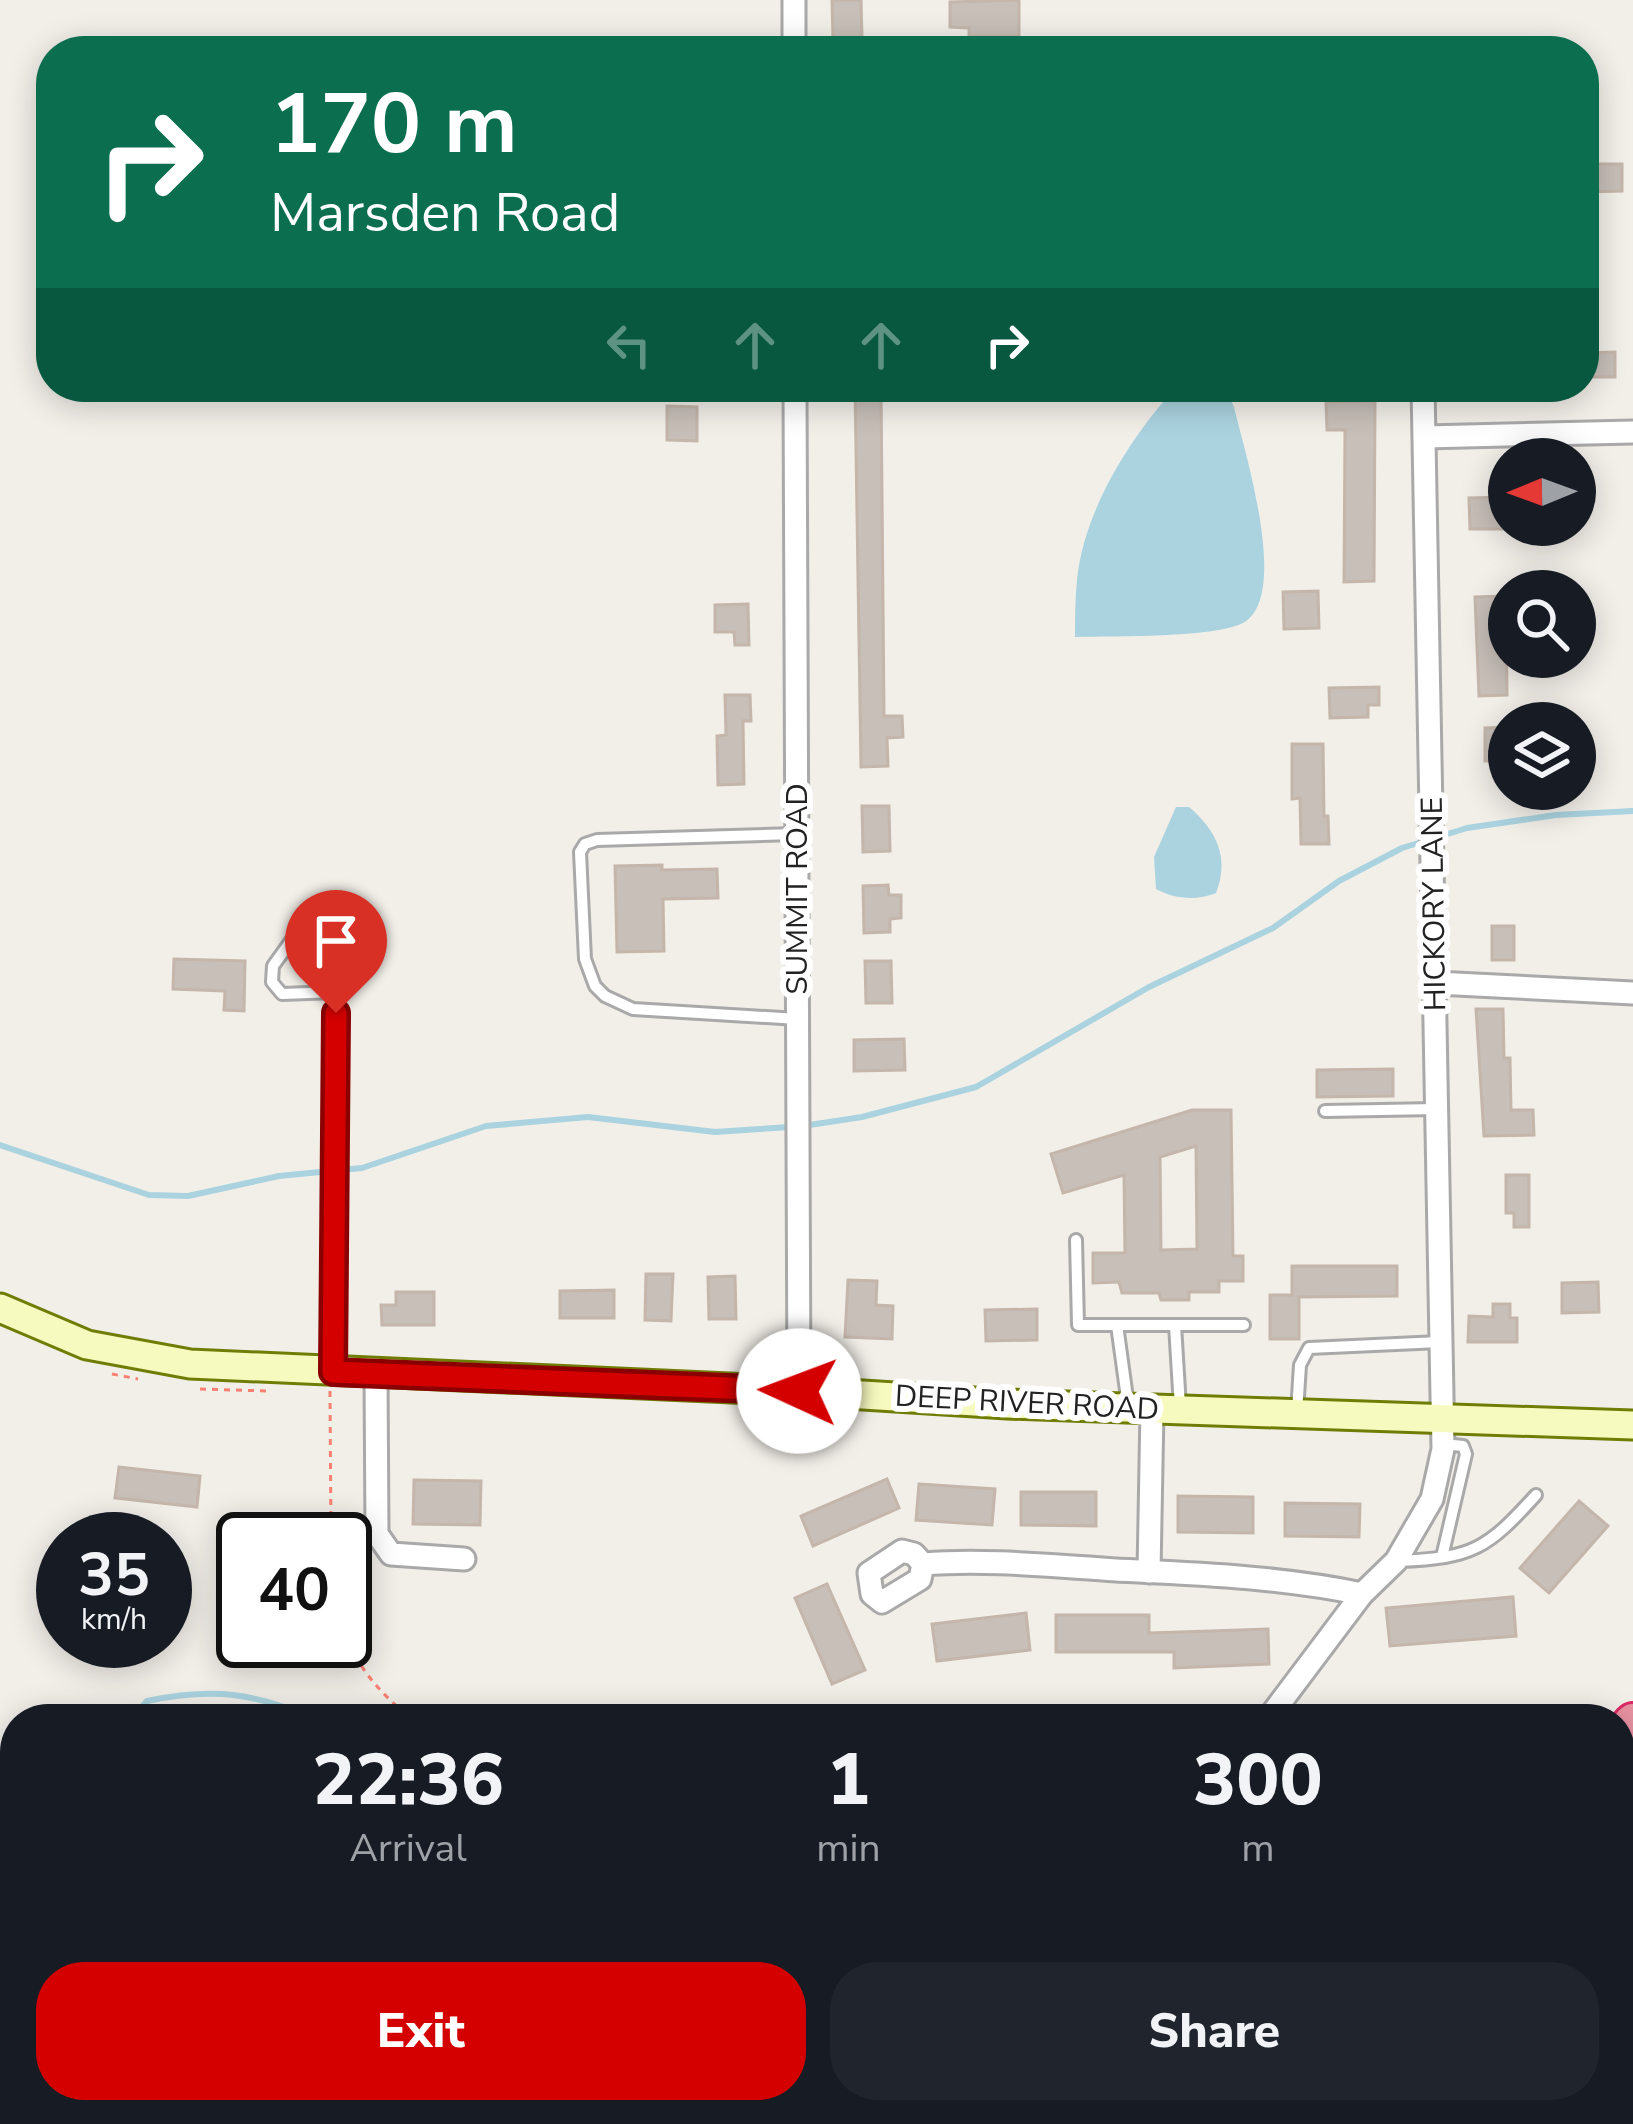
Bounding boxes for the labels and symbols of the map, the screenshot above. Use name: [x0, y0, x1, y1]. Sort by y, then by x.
north arrow: [1488, 438, 1596, 546]
street label: SUMMIT ROAD: [777, 783, 818, 995]
street label: HICKORY LANE: [1412, 797, 1456, 1011]
pin: [285, 890, 387, 1013]
position arrow: [736, 1328, 862, 1454]
street label: DEEP RIVER ROAD: [894, 1376, 1160, 1430]
speed limit sign: 40: [216, 1512, 372, 1668]

